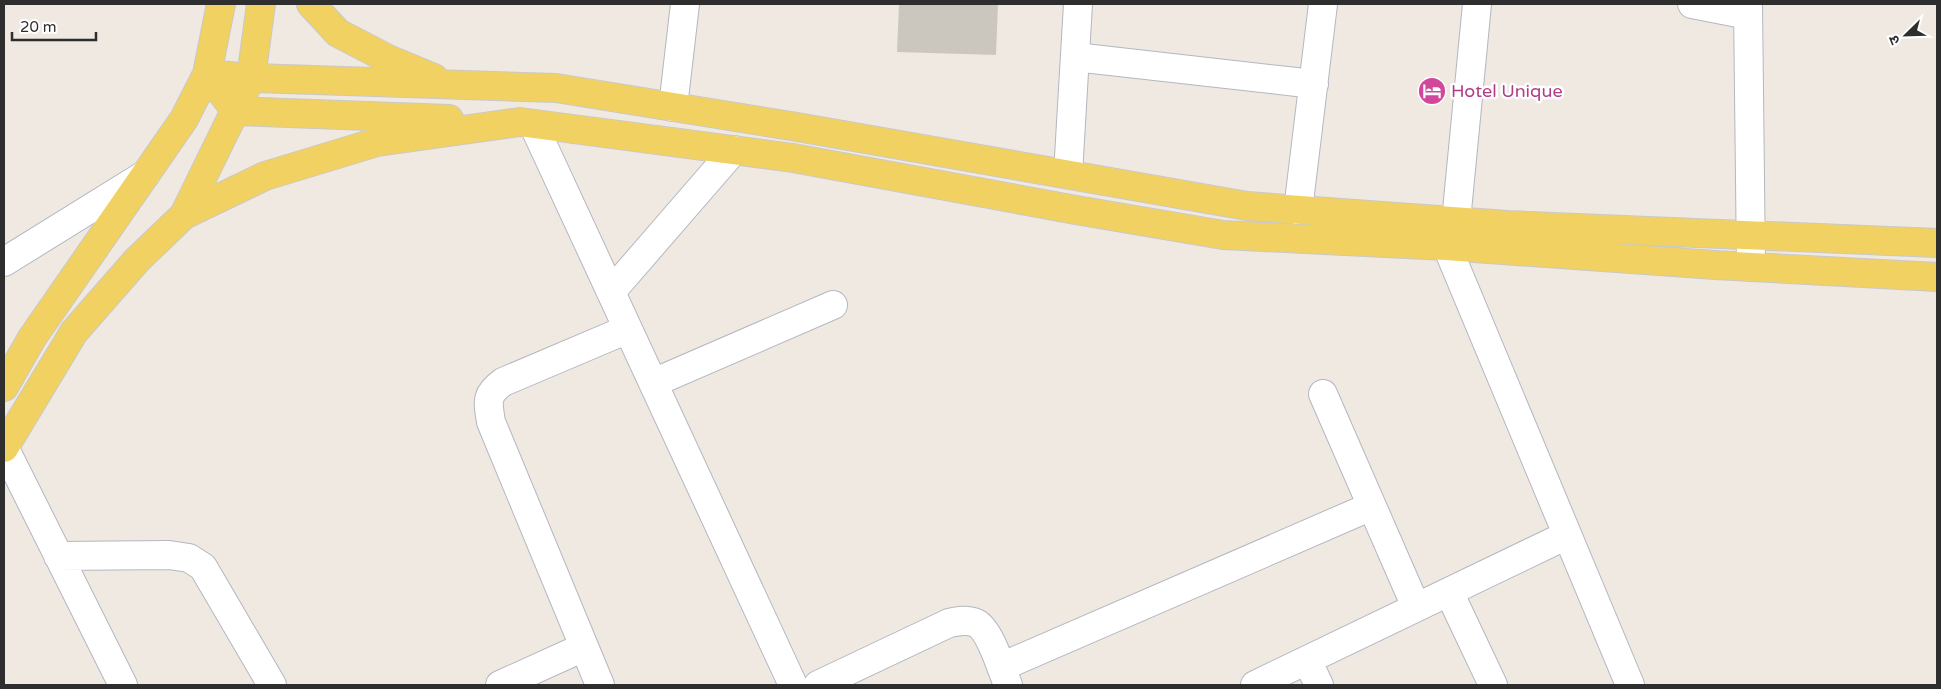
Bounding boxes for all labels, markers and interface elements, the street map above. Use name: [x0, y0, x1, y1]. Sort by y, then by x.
scale bar: [12, 10, 96, 42]
north arrow: [1881, 10, 1931, 60]
text: 20 m: [20, 18, 57, 36]
text: उ: [1885, 32, 1904, 47]
hotel icon: Hotel Unique: [1417, 76, 1447, 106]
place label: Hotel Unique: [1451, 80, 1563, 102]

